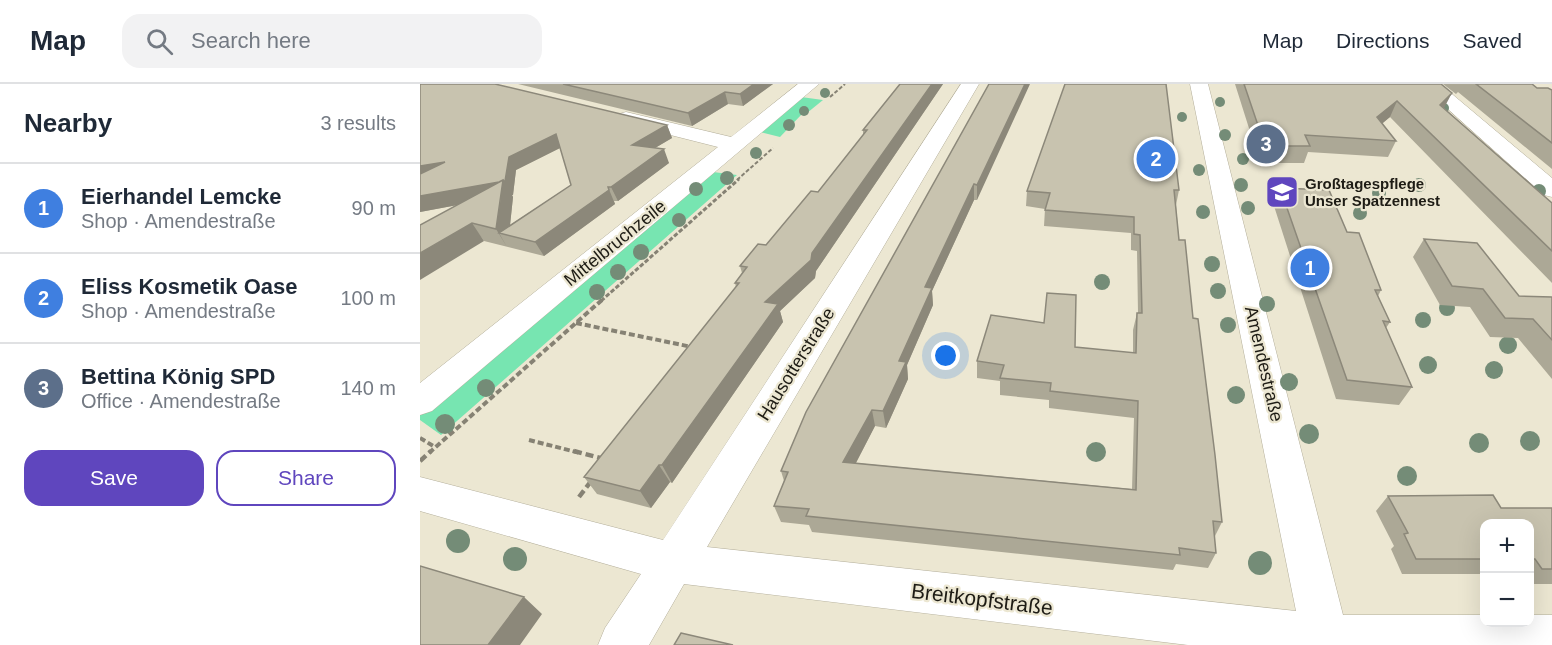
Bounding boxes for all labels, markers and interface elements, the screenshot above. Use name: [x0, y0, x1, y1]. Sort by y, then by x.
search box: [122, 14, 542, 68]
text: Map: [30, 25, 86, 56]
icon: search: [143, 25, 176, 58]
text: Search here: [191, 28, 311, 53]
text: Map: [1262, 29, 1303, 52]
text: Directions: [1336, 29, 1429, 52]
text: Saved: [1462, 29, 1522, 52]
text: Nearby: [24, 108, 112, 138]
text: 3 results: [320, 112, 396, 134]
pin: 3: [1246, 122, 1286, 166]
pin: 2: [1136, 136, 1176, 182]
school or university icon: Großtagespflege Unser Spatzennest: [1264, 174, 1300, 210]
place label: Großtagespflege Unser Spatzennest: [1305, 175, 1440, 209]
text: Eierhandel Lemcke: [81, 184, 282, 209]
street label: Mittelbruchzeile: [560, 196, 670, 290]
text: 1: [38, 197, 49, 219]
text: 90 m: [352, 197, 396, 219]
text: Shop · Amendestraße: [81, 210, 276, 232]
pin: 1: [1290, 246, 1330, 291]
text: Eliss Kosmetik Oase: [81, 274, 297, 299]
text: 2: [38, 287, 49, 309]
text: 100 m: [340, 287, 396, 309]
text: Shop · Amendestraße: [81, 300, 276, 322]
street label: Hausotterstraße: [753, 304, 839, 424]
street label: Amendestraße: [1241, 304, 1287, 424]
your location: [931, 341, 960, 370]
text: Bettina König SPD: [81, 364, 275, 389]
text: 3: [38, 377, 49, 399]
text: 140 m: [340, 377, 396, 399]
text: Office · Amendestraße: [81, 390, 281, 412]
button: Save: [24, 450, 204, 506]
button: Share: [216, 450, 396, 506]
map controls: [1480, 519, 1534, 627]
button: +: [1480, 519, 1534, 573]
button: −: [1480, 573, 1534, 627]
street label: Breitkopfstraße: [910, 579, 1054, 619]

